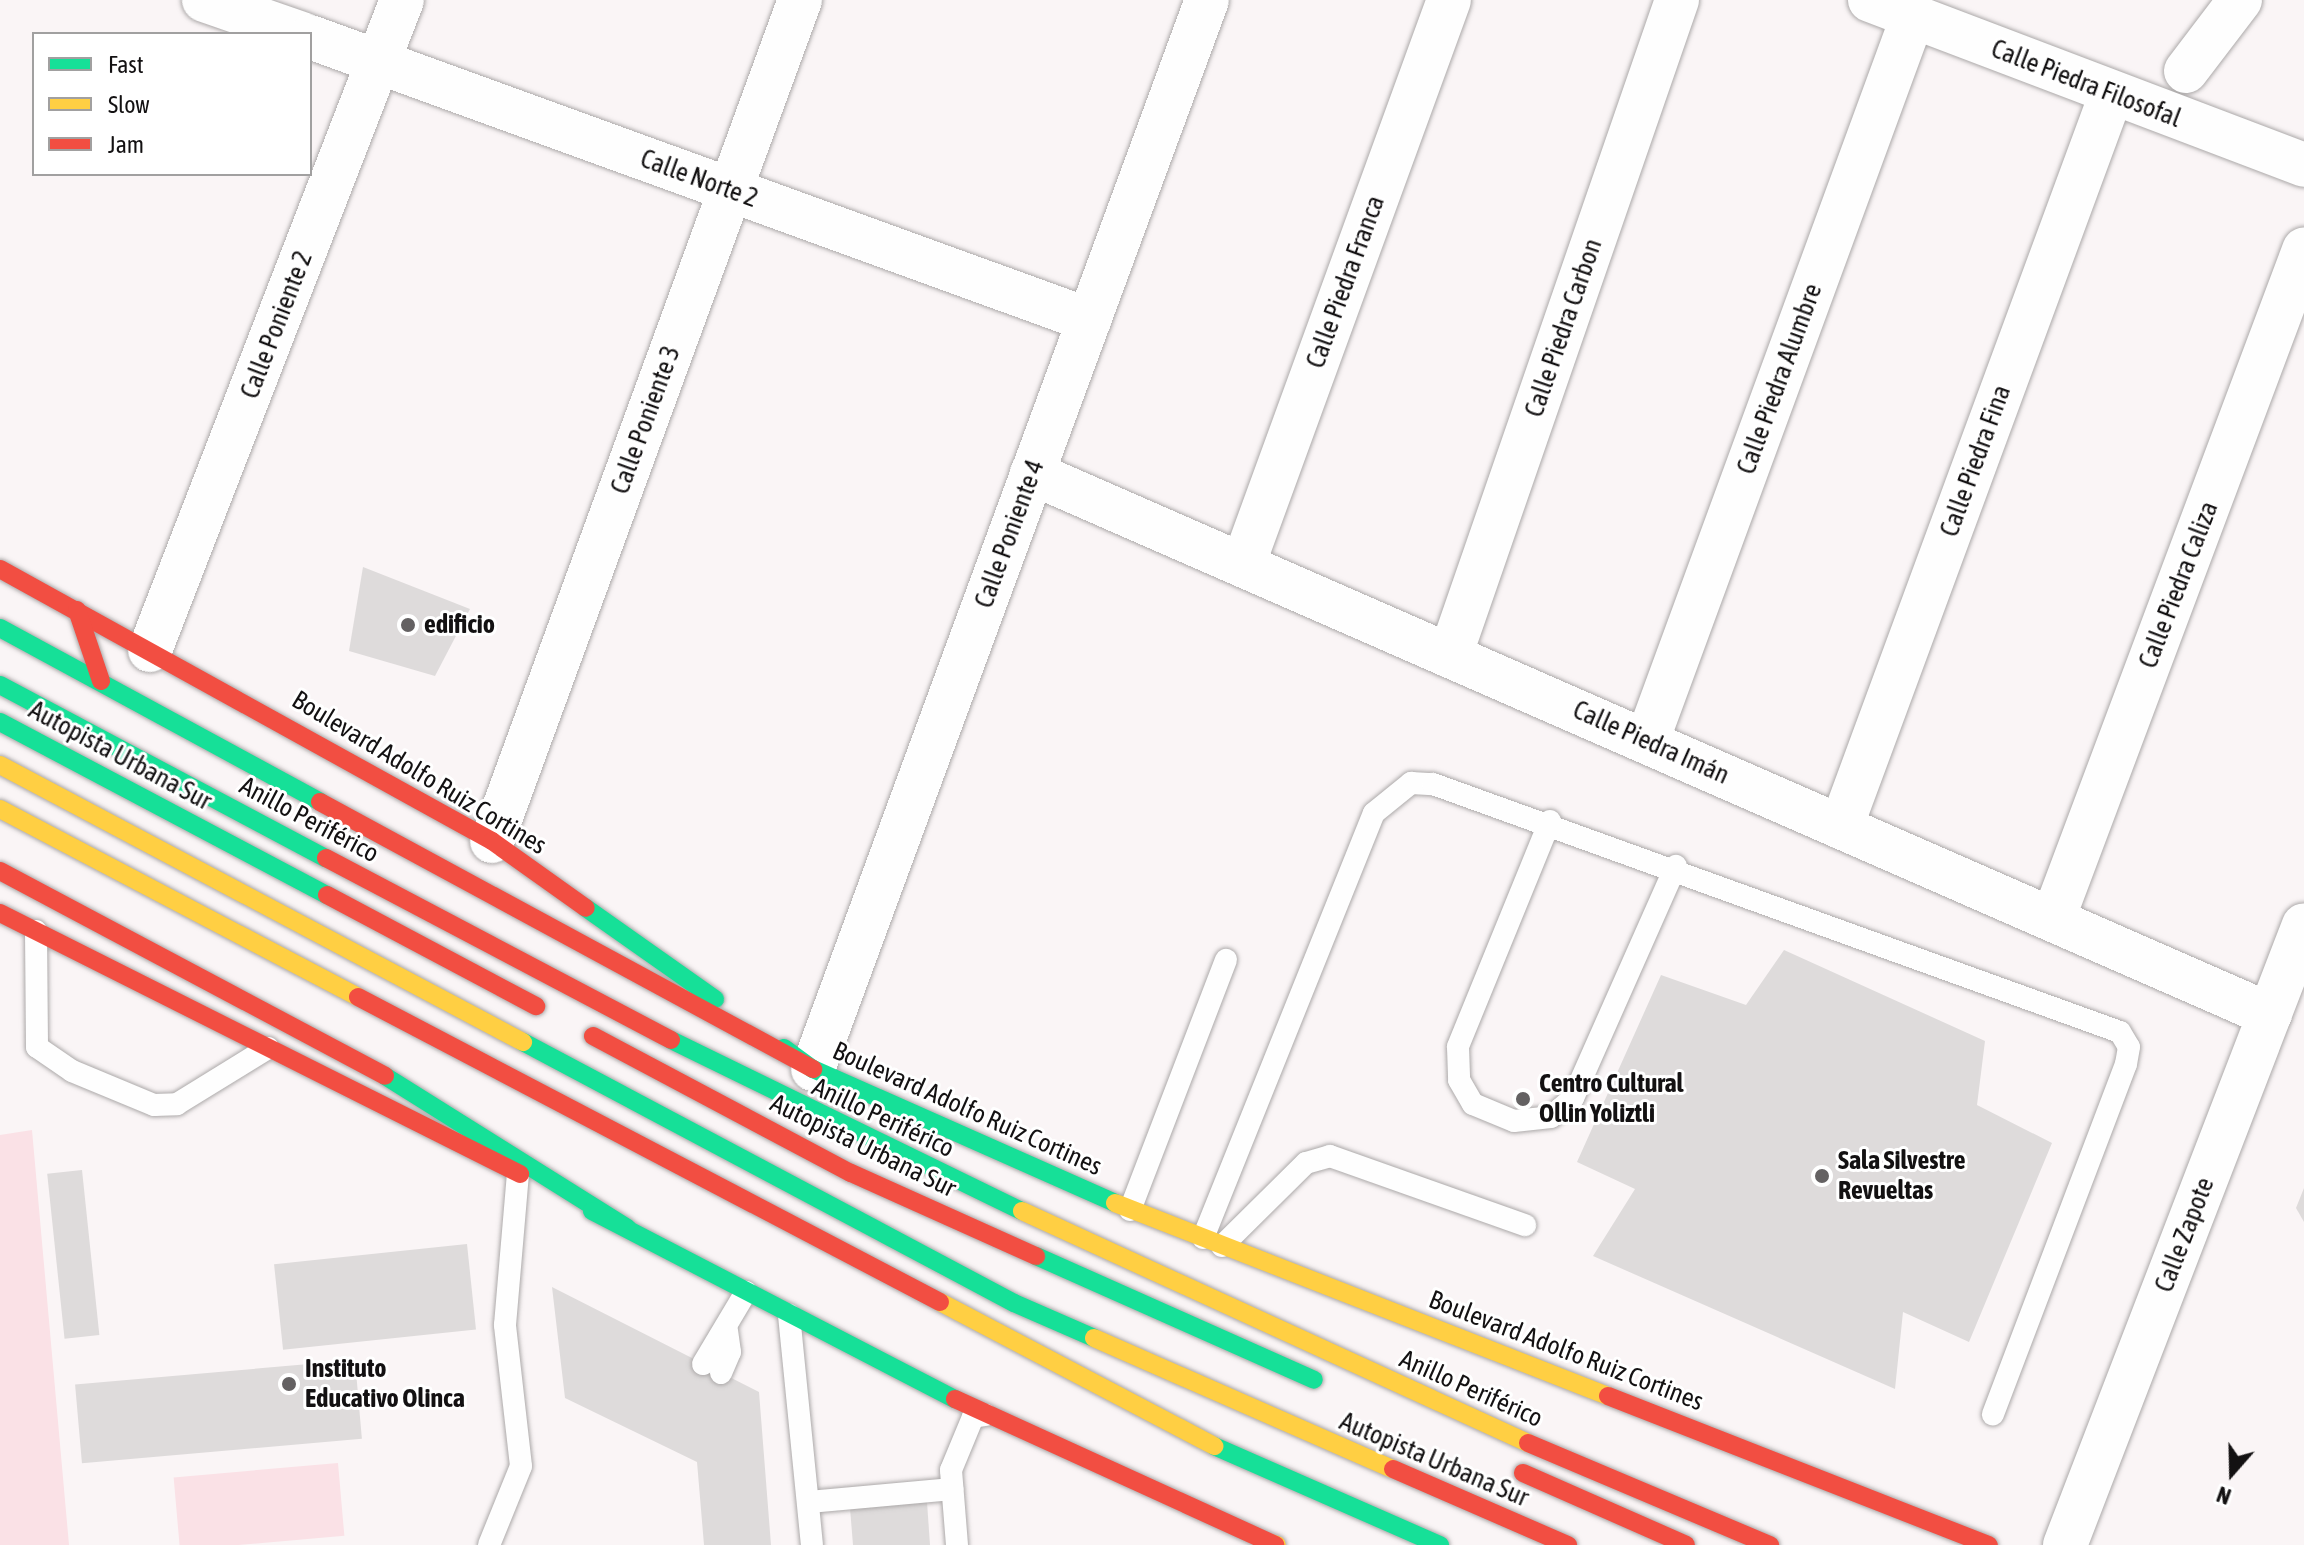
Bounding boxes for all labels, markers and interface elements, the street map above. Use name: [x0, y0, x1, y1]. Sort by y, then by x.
legend: [32, 32, 312, 176]
street label: Calle Piedra Filosofal: [1987, 34, 2185, 134]
text: Fast: [108, 51, 144, 78]
text: Slow: [108, 91, 150, 118]
text: Jam: [108, 131, 144, 158]
street label: Calle Norte 2: [636, 143, 762, 215]
street label: Calle Piedra Franca: [1300, 192, 1392, 372]
street label: Calle Piedra Carbon: [1519, 235, 1609, 421]
street label: Calle Poniente 2: [235, 247, 319, 403]
street label: Calle Piedra Alumbre: [1731, 280, 1829, 478]
street label: Calle Poniente 3: [605, 342, 687, 498]
street label: Calle Piedra Fina: [1934, 381, 2018, 541]
street label: Calle Poniente 4: [969, 456, 1051, 612]
street label: Calle Piedra Caliza: [2133, 497, 2225, 673]
place label: edificio: [424, 609, 495, 641]
marker: edificio: [399, 616, 417, 634]
street label: Boulevard Adolfo Ruiz Cortines: [286, 685, 552, 861]
street label: Autopista Urbana Sur: [23, 695, 217, 817]
street label: Calle Piedra Imán: [1568, 695, 1734, 791]
street label: Anillo Periférico: [234, 770, 384, 870]
street label: Boulevard Adolfo Ruiz Cortines: [828, 1035, 1106, 1183]
place label: Centro Cultural Ollin Yoliztli: [1539, 1068, 1683, 1130]
street label: Anillo Periférico: [807, 1072, 959, 1164]
street label: Autopista Urbana Sur: [765, 1088, 961, 1204]
marker: Centro Cultural Ollin Yoliztli: [1514, 1090, 1532, 1108]
place label: Sala Silvestre Revueltas: [1838, 1145, 1965, 1206]
marker: Sala Silvestre Revueltas: [1813, 1167, 1831, 1185]
street label: Calle Zapote: [2149, 1173, 2221, 1297]
street label: Boulevard Adolfo Ruiz Cortines: [1424, 1284, 1708, 1418]
street label: Anillo Periférico: [1395, 1344, 1547, 1434]
place label: Instituto Educativo Olinca: [305, 1353, 465, 1414]
marker: Instituto Educativo Olinca: [280, 1375, 298, 1393]
street label: Autopista Urbana Sur: [1335, 1406, 1533, 1514]
north arrow: [2192, 1433, 2272, 1513]
text: N: [2213, 1481, 2234, 1510]

